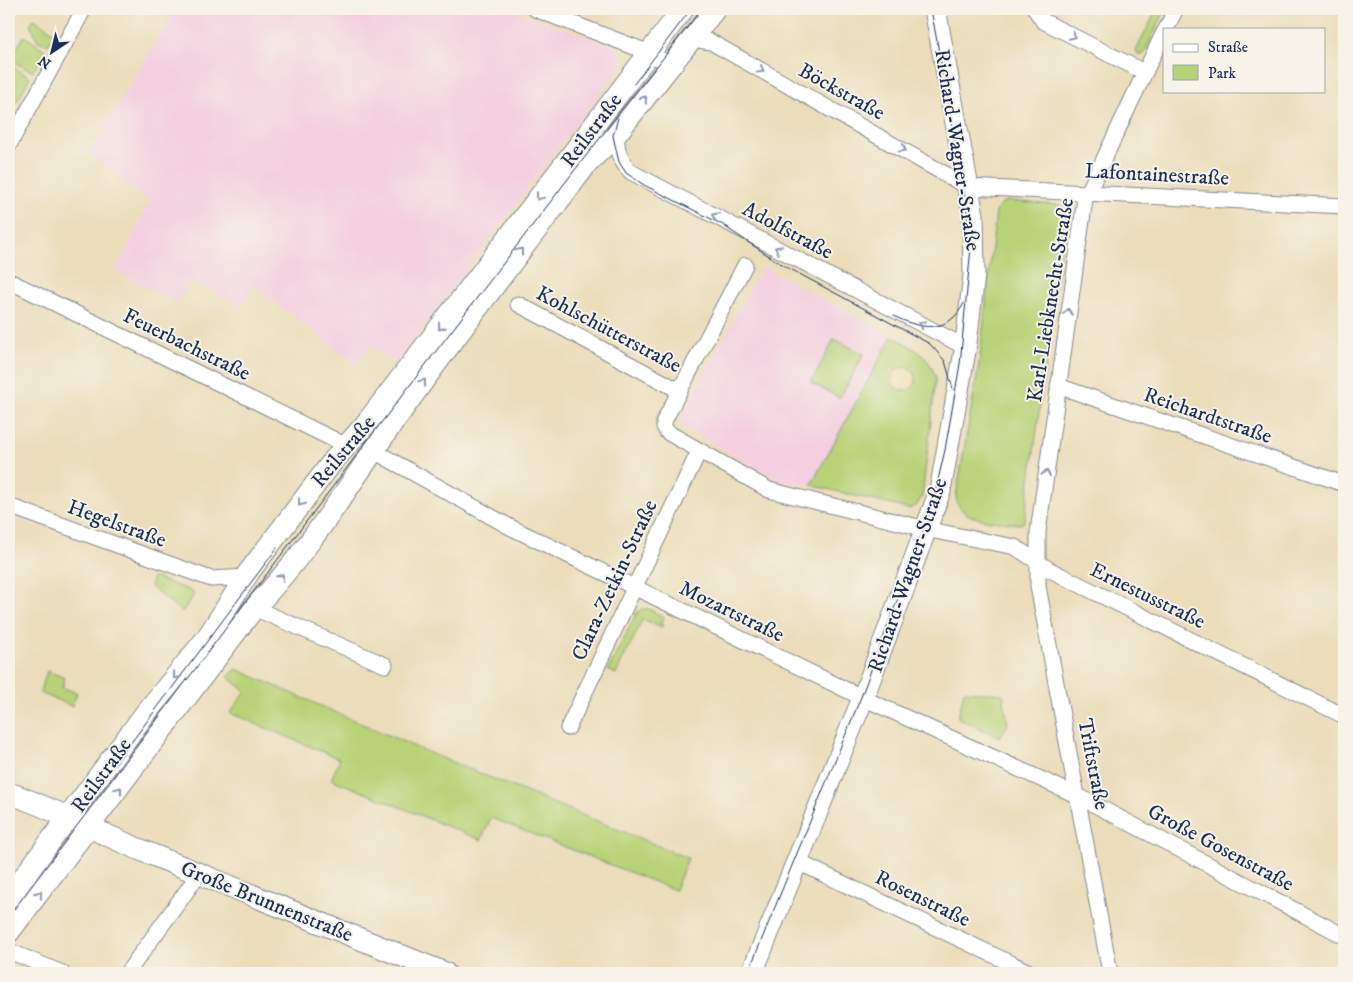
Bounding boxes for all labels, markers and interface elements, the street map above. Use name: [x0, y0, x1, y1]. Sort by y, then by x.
north arrow: [28, 28, 78, 78]
legend: [1163, 28, 1326, 92]
one-way arrow: [1068, 30, 1077, 40]
text: Straße: [1208, 38, 1248, 57]
street label: Richard-Wagner-Straße: [928, 47, 986, 253]
text: N: [35, 51, 55, 73]
street label: Böckstraße: [794, 58, 890, 126]
one-way arrow: [756, 64, 765, 74]
text: Park: [1208, 64, 1237, 83]
street label: Reilstraße: [555, 88, 628, 173]
one-way arrow: [639, 96, 648, 105]
one-way arrow: [898, 143, 907, 153]
street label: Lafontainestraße: [1084, 158, 1230, 192]
one-way arrow: [536, 192, 545, 201]
street label: Adolfstraße: [738, 196, 838, 266]
street label: Karl-Liebknecht-Straße: [1022, 196, 1080, 404]
one-way arrow: [712, 213, 721, 223]
one-way arrow: [774, 245, 783, 255]
one-way arrow: [515, 248, 523, 257]
street label: Kohlschütterstraße: [531, 281, 686, 379]
street label: Feuerbachstraße: [119, 303, 255, 387]
one-way arrow: [1062, 308, 1073, 316]
one-way arrow: [918, 320, 927, 330]
one-way arrow: [438, 321, 446, 330]
one-way arrow: [417, 378, 426, 388]
street label: Reichardtstraße: [1140, 382, 1275, 450]
street label: Reilstraße: [306, 410, 382, 493]
one-way arrow: [1040, 469, 1051, 477]
street label: Richard-Wagner-Straße: [862, 474, 954, 676]
street label: Hegelstraße: [64, 494, 170, 554]
street label: Clara-Zetkin-Straße: [566, 496, 664, 665]
one-way arrow: [298, 497, 307, 507]
street label: Ernestusstraße: [1086, 557, 1210, 635]
one-way arrow: [276, 574, 284, 583]
street label: Mozartstraße: [675, 575, 789, 649]
one-way arrow: [173, 670, 182, 679]
street label: Triftstraße: [1071, 716, 1115, 812]
street label: Reilstraße: [66, 733, 138, 818]
one-way arrow: [113, 787, 121, 796]
street label: Große Gosenstraße: [1143, 798, 1298, 898]
street label: Große Brunnenstraße: [177, 856, 357, 948]
street label: Rosenstraße: [871, 865, 975, 933]
one-way arrow: [33, 891, 41, 900]

